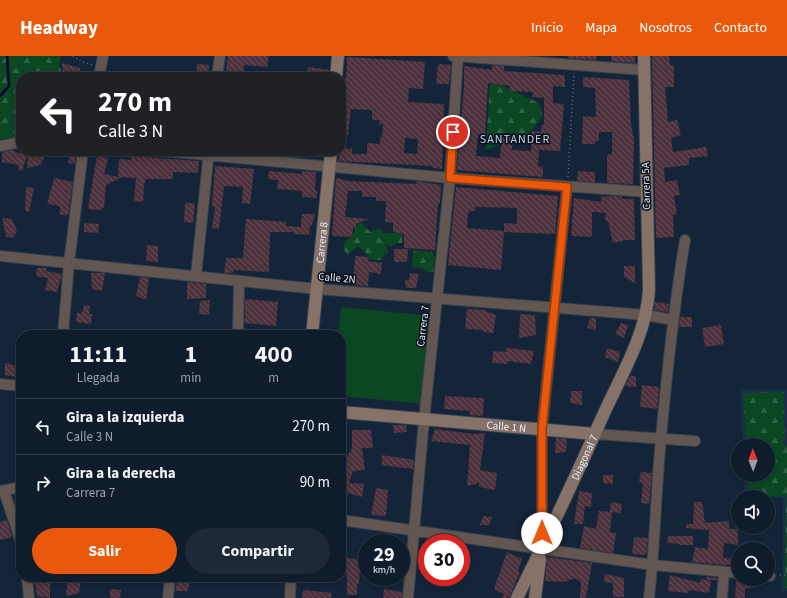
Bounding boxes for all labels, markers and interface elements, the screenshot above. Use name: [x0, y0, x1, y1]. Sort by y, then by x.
text: Headway: [20, 15, 98, 42]
text: Inicio: [531, 18, 563, 38]
text: Mapa: [585, 18, 617, 38]
text: Nosotros: [639, 18, 692, 38]
text: Contacto: [714, 18, 767, 38]
text: 270 m: [98, 82, 172, 122]
icon: left: [32, 88, 84, 140]
pin: [436, 115, 470, 149]
text: Calle 3 N: [98, 119, 163, 144]
icon: arrive: [442, 121, 464, 143]
district label: SANTANDER: [480, 131, 550, 148]
street label: Carrera 5A: [638, 162, 654, 210]
street label: Carrera 8: [312, 220, 331, 264]
street label: Calle 2N: [318, 269, 356, 287]
street label: Carrera 7: [413, 304, 433, 348]
text: 11:11: [69, 337, 127, 372]
text: 1: [185, 337, 197, 372]
text: 400: [255, 337, 293, 372]
text: Llegada: [77, 369, 119, 387]
text: min: [180, 369, 201, 387]
text: m: [268, 369, 279, 387]
text: Gira a la izquierda: [66, 407, 185, 428]
icon: left: [32, 416, 54, 438]
text: 270 m: [292, 416, 330, 437]
street label: Calle 1 N: [486, 417, 527, 436]
text: Calle 3 N: [66, 428, 113, 446]
street label: Diagonal 7: [567, 432, 601, 482]
north arrow: [731, 438, 775, 482]
map controls: [731, 438, 775, 586]
text: Gira a la derecha: [66, 463, 176, 484]
icon: right: [32, 472, 54, 494]
text: 90 m: [300, 472, 330, 493]
text: Carrera 7: [66, 484, 115, 502]
button: sound: [731, 490, 775, 534]
position arrow: [521, 512, 563, 554]
button: Salir: [32, 528, 177, 574]
button: Compartir: [185, 528, 330, 574]
speed limit sign: 30: [418, 534, 470, 586]
text: 29: [373, 541, 395, 569]
button: search: [731, 542, 775, 586]
text: km/h: [373, 563, 395, 577]

